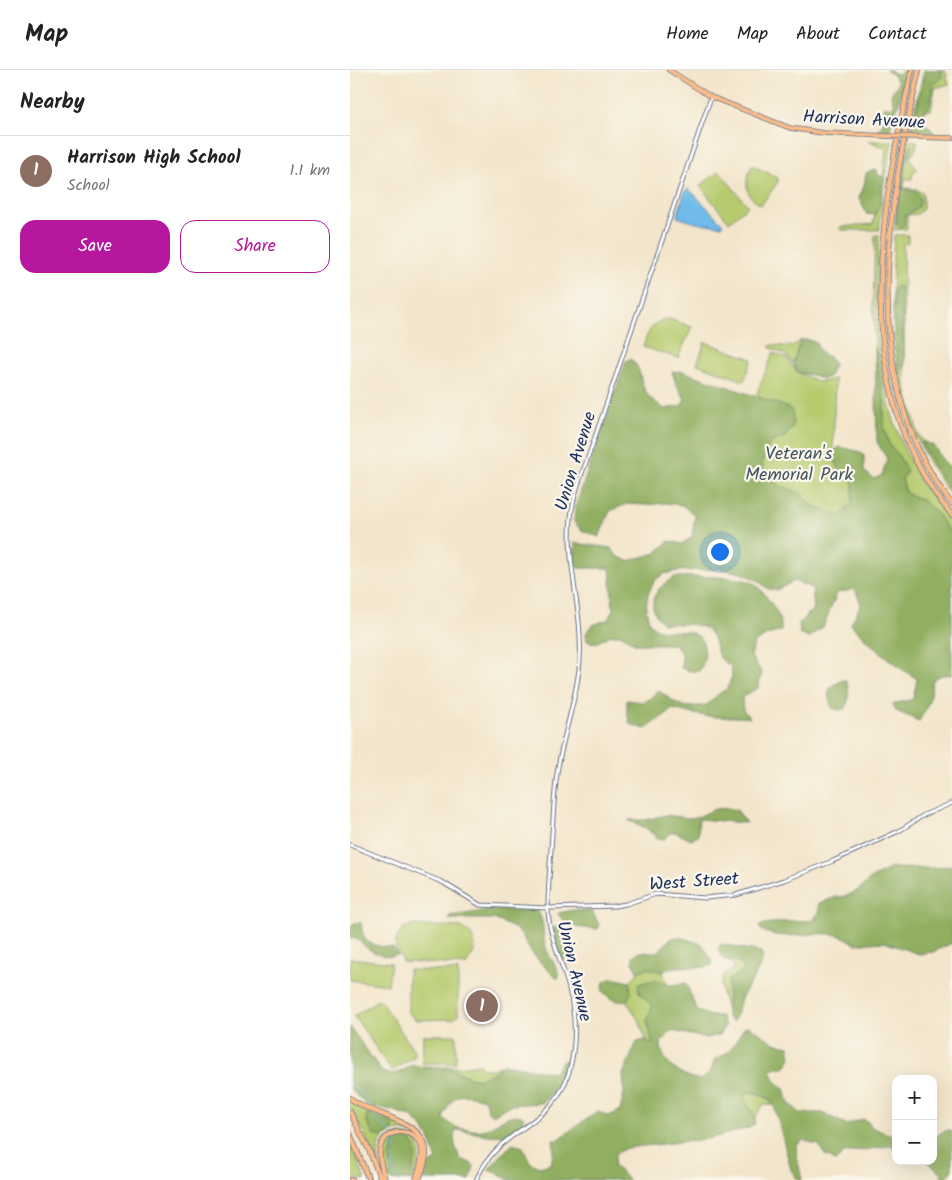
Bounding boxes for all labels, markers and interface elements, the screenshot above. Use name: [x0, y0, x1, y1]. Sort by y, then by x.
text: Map: [25, 15, 68, 54]
text: Home: [666, 20, 709, 49]
text: Map: [737, 20, 768, 49]
text: About: [796, 20, 840, 49]
text: Contact: [868, 20, 927, 49]
text: Nearby: [20, 86, 85, 119]
street label: Harrison Avenue: [802, 103, 926, 138]
text: Harrison High School: [67, 143, 240, 173]
text: 1: [34, 158, 38, 183]
text: 1.1 km: [290, 158, 330, 183]
text: School: [67, 173, 110, 198]
button: Save: [20, 220, 170, 273]
button: Share: [180, 220, 330, 273]
street label: Union Avenue: [548, 408, 605, 515]
park label: Veteran's Memorial Park: [745, 440, 853, 490]
your location: [707, 539, 733, 565]
street label: West Street: [648, 865, 741, 900]
street label: Union Avenue: [548, 918, 599, 1025]
pin: 1: [466, 987, 498, 1025]
map controls: [892, 1075, 937, 1165]
button: +: [892, 1075, 937, 1120]
button: −: [892, 1120, 937, 1165]

